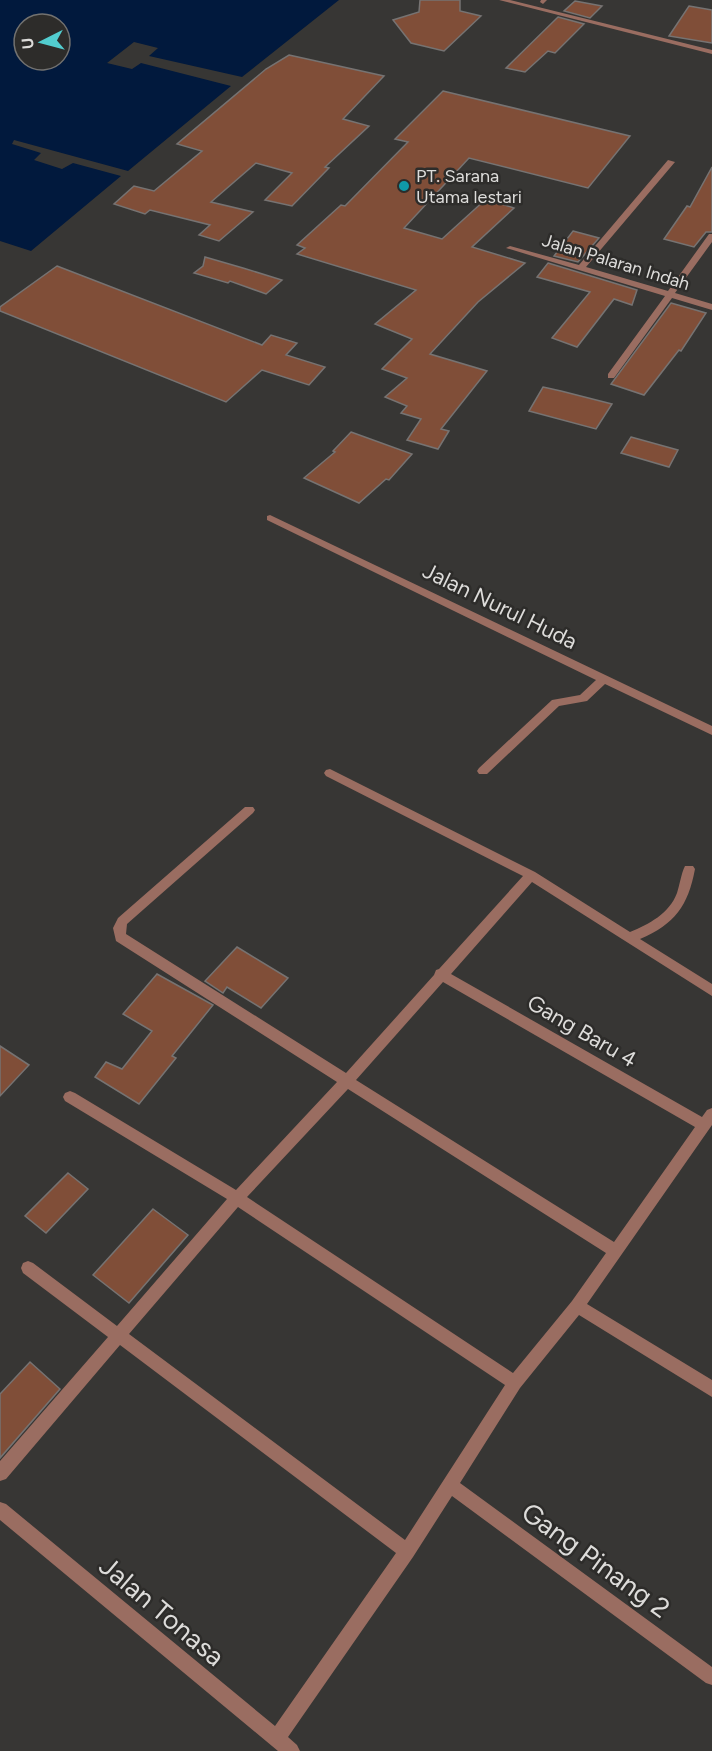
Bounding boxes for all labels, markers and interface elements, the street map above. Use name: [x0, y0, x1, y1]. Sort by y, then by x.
north arrow: [12, 12, 72, 72]
text: U: [18, 37, 38, 50]
place label: PT. Sarana Utama lestari: [416, 165, 522, 208]
marker: PT. Sarana Utama lestari: [397, 179, 411, 193]
street label: Jalan Palaran Indah: [540, 229, 692, 295]
street label: Jalan Nurul Huda: [418, 557, 582, 655]
street label: Gang Baru 4: [522, 989, 642, 1073]
street label: Gang Pinang 2: [515, 1495, 677, 1625]
street label: Jalan Tonasa: [93, 1549, 231, 1673]

